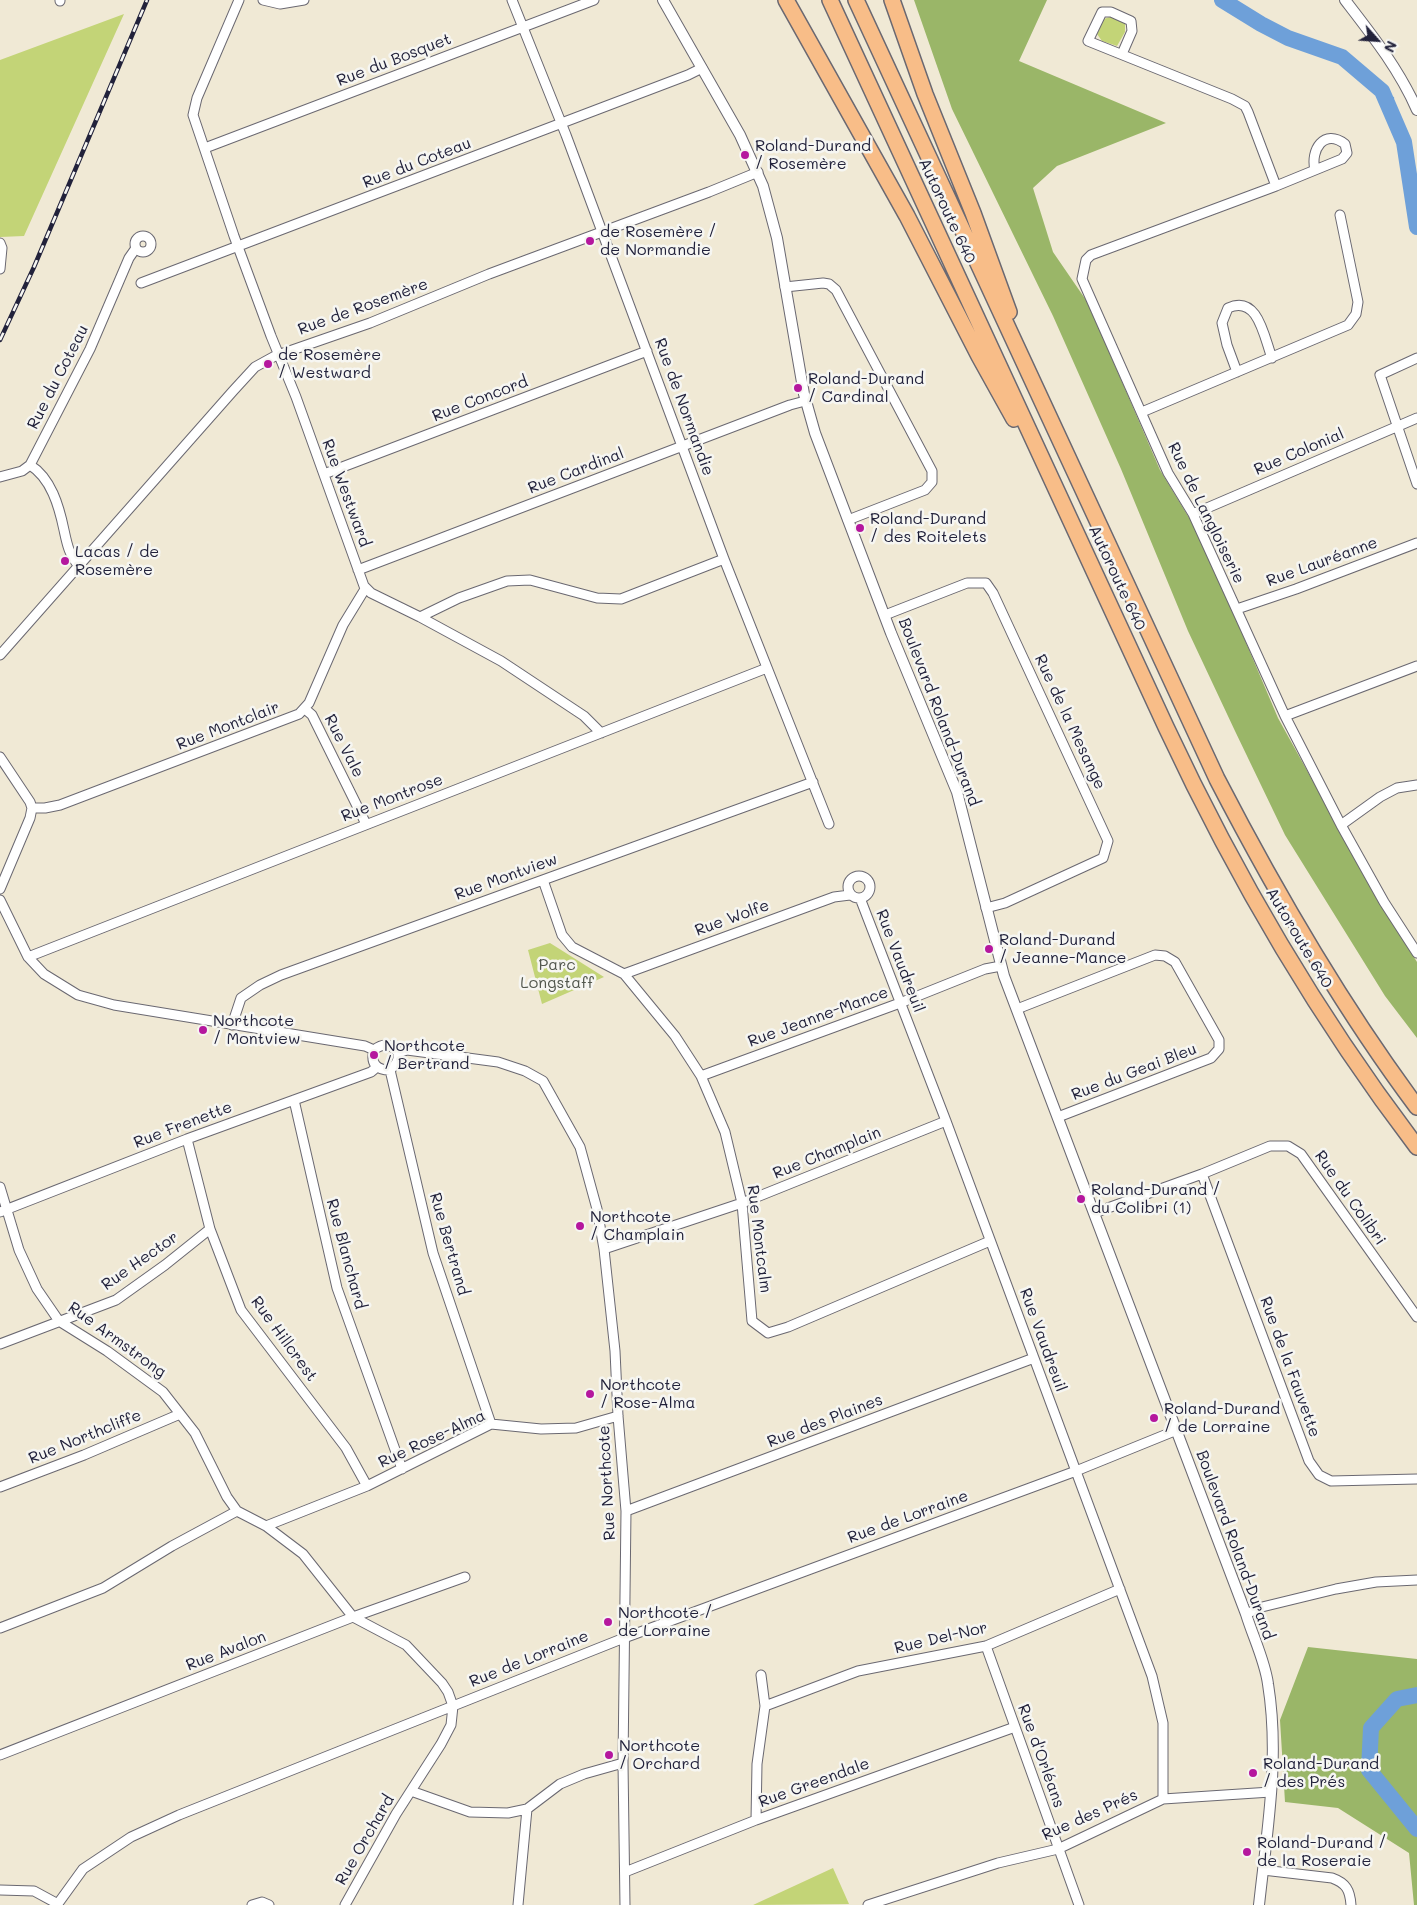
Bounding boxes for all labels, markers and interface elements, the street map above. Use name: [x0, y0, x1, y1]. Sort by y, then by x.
north arrow: [1352, 15, 1402, 65]
street label: Rue du Bosquet: [334, 29, 454, 91]
text: N: [1380, 38, 1402, 56]
street label: Rue du Coteau: [360, 133, 474, 193]
place label: Roland-Durand / Rosemère: [755, 136, 871, 174]
marker: Roland-Durand / Rosemère: [739, 149, 751, 161]
street label: Autoroute 640: [914, 155, 980, 267]
place label: de Rosemère / de Normandie: [600, 222, 717, 260]
marker: de Rosemère / de Normandie: [584, 235, 596, 247]
street label: Rue de Rosemère: [295, 275, 431, 339]
street label: Rue du Coteau: [23, 322, 93, 432]
street label: Rue de Normandie: [650, 336, 718, 478]
place label: de Rosemère / Westward: [278, 345, 381, 383]
marker: de Rosemère / Westward: [262, 358, 274, 370]
place label: Roland-Durand / Cardinal: [808, 369, 924, 407]
street label: Rue Concord: [429, 372, 531, 426]
marker: Roland-Durand / Cardinal: [792, 382, 804, 394]
street label: Rue Colonial: [1251, 424, 1347, 480]
street label: Rue Westward: [318, 436, 374, 550]
street label: Rue de Langloiserie: [1163, 439, 1249, 587]
street label: Rue Cardinal: [525, 444, 627, 498]
place label: Roland-Durand / des Roitelets: [870, 509, 987, 547]
marker: Roland-Durand / des Roitelets: [854, 522, 866, 534]
street label: Autoroute 640: [1084, 522, 1150, 634]
street label: Rue Lauréanne: [1264, 533, 1380, 591]
place label: Lacas / de Rosemère: [75, 542, 159, 580]
marker: Lacas / de Rosemère: [59, 555, 71, 567]
street label: Boulevard Roland-Durand: [894, 615, 984, 809]
street label: Rue de la Mesange: [1030, 651, 1110, 793]
street label: Rue Montclair: [174, 698, 282, 754]
street label: Rue Vale: [320, 711, 368, 781]
street label: Rue Montrose: [338, 770, 446, 826]
street label: Rue Montview: [452, 850, 560, 904]
street label: Autoroute 640: [1262, 884, 1336, 992]
street label: Rue Wolfe: [692, 896, 772, 940]
street label: Rue Vaudreuil: [872, 907, 928, 1015]
place label: Roland-Durand / Jeanne-Mance: [999, 930, 1126, 968]
marker: Roland-Durand / Jeanne-Mance: [983, 943, 995, 955]
park label: Parc Longstaff: [520, 955, 594, 993]
street label: Rue Jeanne-Mance: [745, 983, 891, 1051]
place label: Northcote / Montview: [213, 1011, 300, 1049]
marker: Northcote / Montview: [197, 1024, 209, 1036]
place label: Northcote / Bertrand: [384, 1036, 469, 1074]
street label: Rue du Geai Bleu: [1069, 1039, 1199, 1105]
marker: Northcote / Bertrand: [368, 1049, 380, 1061]
street label: Rue Frenette: [131, 1097, 235, 1153]
street label: Rue Champlain: [770, 1123, 884, 1183]
street label: Rue du Colibri: [1310, 1147, 1390, 1249]
place label: Roland-Durand / du Colibri (1): [1091, 1180, 1221, 1218]
street label: Rue Montcalm: [743, 1184, 775, 1294]
street label: Rue Bertrand: [425, 1190, 473, 1298]
marker: Roland-Durand / du Colibri (1): [1075, 1193, 1087, 1205]
street label: Rue Blanchard: [322, 1197, 370, 1311]
place label: Northcote / Champlain: [590, 1207, 684, 1245]
marker: Northcote / Champlain: [574, 1220, 586, 1232]
street label: Rue Hector: [98, 1228, 182, 1294]
street label: Rue Vaudreuil: [1015, 1286, 1071, 1394]
street label: Rue Hillcrest: [247, 1293, 321, 1385]
street label: Rue de la Fauvette: [1256, 1294, 1324, 1440]
street label: Rue Armstrong: [64, 1298, 170, 1382]
place label: Northcote / Rose-Alma: [600, 1375, 696, 1413]
marker: Northcote / Rose-Alma: [584, 1388, 596, 1400]
street label: Rue des Plaines: [765, 1390, 885, 1452]
place label: Roland-Durand / de Lorraine: [1164, 1399, 1280, 1437]
street label: Rue Northcliffe: [26, 1406, 144, 1468]
street label: Rue Rose-Alma: [375, 1406, 489, 1472]
marker: Roland-Durand / de Lorraine: [1148, 1412, 1160, 1424]
street label: Rue Northcote: [594, 1425, 620, 1541]
street label: Boulevard Roland-Durand: [1192, 1448, 1278, 1642]
street label: Rue de Lorraine: [845, 1486, 971, 1548]
place label: Northcote / de Lorraine: [618, 1603, 713, 1641]
marker: Northcote / de Lorraine: [602, 1616, 614, 1628]
street label: Rue Del-Nor: [893, 1618, 989, 1658]
street label: Rue de Lorraine: [467, 1626, 591, 1692]
street label: Rue Avalon: [183, 1627, 269, 1675]
street label: Rue d'Orléans: [1013, 1702, 1069, 1810]
place label: Northcote / Orchard: [619, 1736, 700, 1774]
marker: Northcote / Orchard: [603, 1749, 615, 1761]
street label: Rue Greendale: [756, 1754, 872, 1812]
place label: Roland-Durand / des Prés: [1263, 1754, 1379, 1792]
marker: Roland-Durand / des Prés: [1247, 1767, 1259, 1779]
street label: Rue des Prés: [1039, 1785, 1141, 1845]
street label: Rue Orchard: [331, 1791, 399, 1889]
place label: Roland-Durand / de la Roseraie: [1257, 1833, 1387, 1871]
marker: Roland-Durand / de la Roseraie: [1241, 1846, 1253, 1858]

